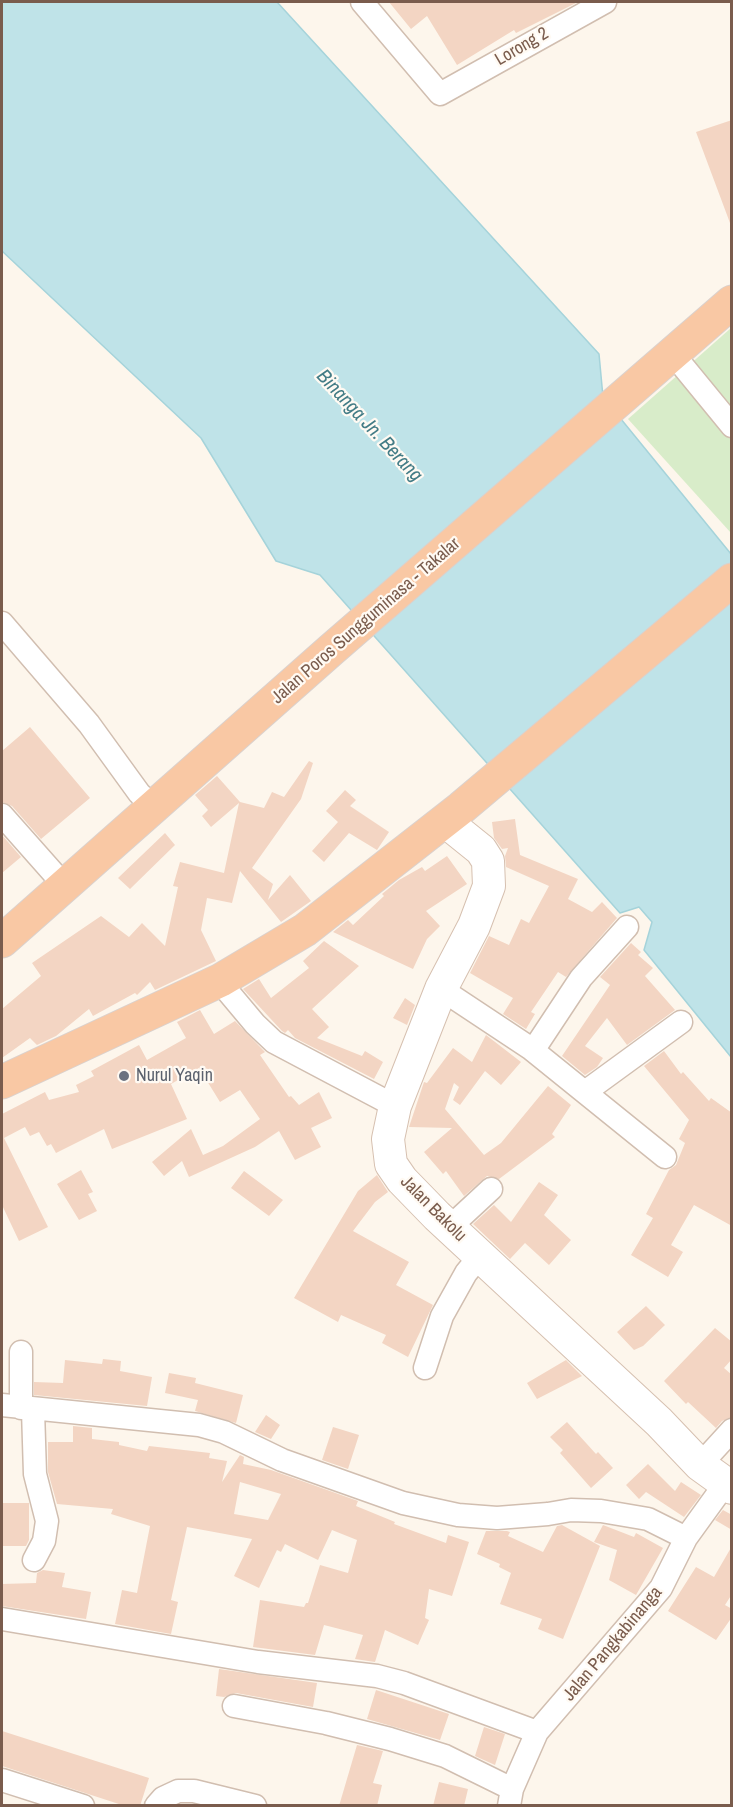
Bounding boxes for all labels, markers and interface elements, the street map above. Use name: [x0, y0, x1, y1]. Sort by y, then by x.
street label: Lorong 2: [491, 23, 553, 71]
water label: Binanga Jn. Berang: [311, 365, 427, 487]
street label: Jalan Poros Sungguminasa - Takalar: [267, 533, 465, 709]
place label: Nurul Yaqin: [136, 1065, 213, 1087]
marker: Nurul Yaqin: [117, 1069, 131, 1083]
street label: Jalan Bakolu: [395, 1171, 471, 1247]
street label: Jalan Pangkabinanga: [559, 1582, 667, 1706]

